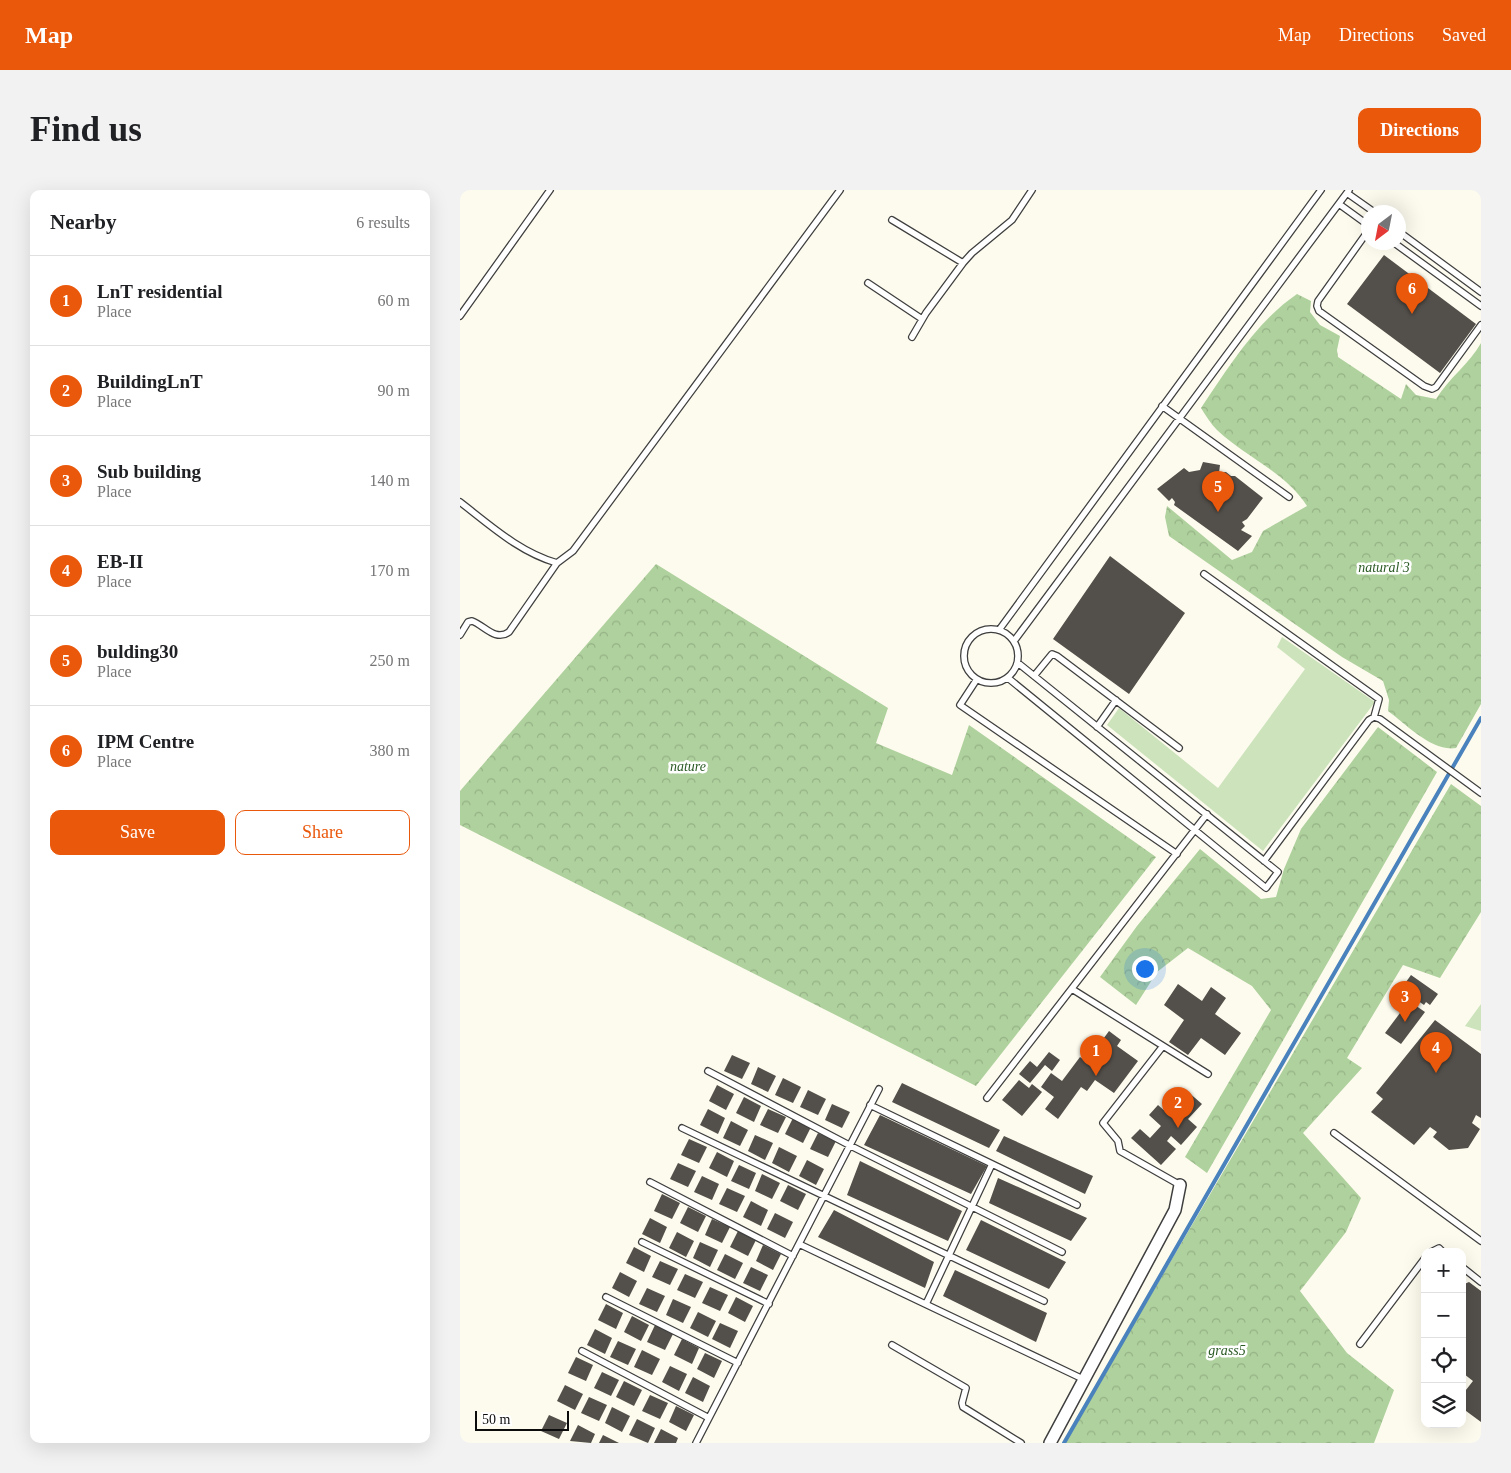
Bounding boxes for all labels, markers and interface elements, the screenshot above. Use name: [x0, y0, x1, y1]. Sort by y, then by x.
text: Map: [25, 22, 73, 48]
text: Map: [1278, 25, 1311, 45]
text: Directions: [1339, 25, 1414, 45]
text: Saved: [1442, 25, 1486, 45]
button: Directions: [1358, 108, 1481, 153]
text: Find us: [30, 110, 142, 149]
north arrow: [1361, 205, 1406, 250]
text: Nearby: [50, 210, 117, 234]
text: 6 results: [356, 214, 410, 231]
pin: 6: [1396, 273, 1428, 314]
text: LnT residential: [97, 281, 222, 302]
text: 1: [62, 292, 70, 309]
text: 60 m: [378, 292, 410, 309]
text: Place: [97, 303, 132, 320]
text: BuildingLnT: [97, 371, 203, 392]
text: 2: [62, 382, 70, 399]
text: 90 m: [378, 382, 410, 399]
text: Place: [97, 393, 132, 410]
text: Sub building: [97, 461, 201, 482]
pin: 5: [1202, 471, 1234, 512]
text: 3: [62, 472, 70, 489]
text: 140 m: [370, 472, 410, 489]
text: Place: [97, 483, 132, 500]
text: EB-II: [97, 551, 143, 572]
park label: natural 3: [1358, 560, 1410, 575]
text: 4: [62, 562, 70, 579]
text: 170 m: [370, 562, 410, 579]
text: Place: [97, 573, 132, 590]
text: bulding30: [97, 641, 178, 662]
text: 5: [62, 652, 70, 669]
text: 250 m: [370, 652, 410, 669]
text: Place: [97, 663, 132, 680]
text: IPM Centre: [97, 731, 194, 752]
text: 6: [62, 742, 70, 759]
text: 380 m: [370, 742, 410, 759]
text: Place: [97, 753, 132, 770]
park label: nature: [670, 759, 706, 774]
button: Save: [50, 810, 225, 855]
button: Share: [235, 810, 410, 855]
your location: [1132, 956, 1158, 982]
pin: 3: [1389, 981, 1421, 1022]
pin: 4: [1420, 1032, 1452, 1073]
pin: 1: [1080, 1035, 1112, 1076]
pin: 2: [1162, 1087, 1194, 1128]
map controls: [1421, 1248, 1466, 1428]
button: +: [1421, 1248, 1466, 1293]
button: −: [1421, 1293, 1466, 1338]
button: locate: [1421, 1338, 1466, 1383]
park label: grass5: [1208, 1343, 1246, 1358]
button: layers: [1421, 1383, 1466, 1428]
scale bar: [475, 1408, 569, 1431]
text: 50 m: [482, 1412, 510, 1427]

